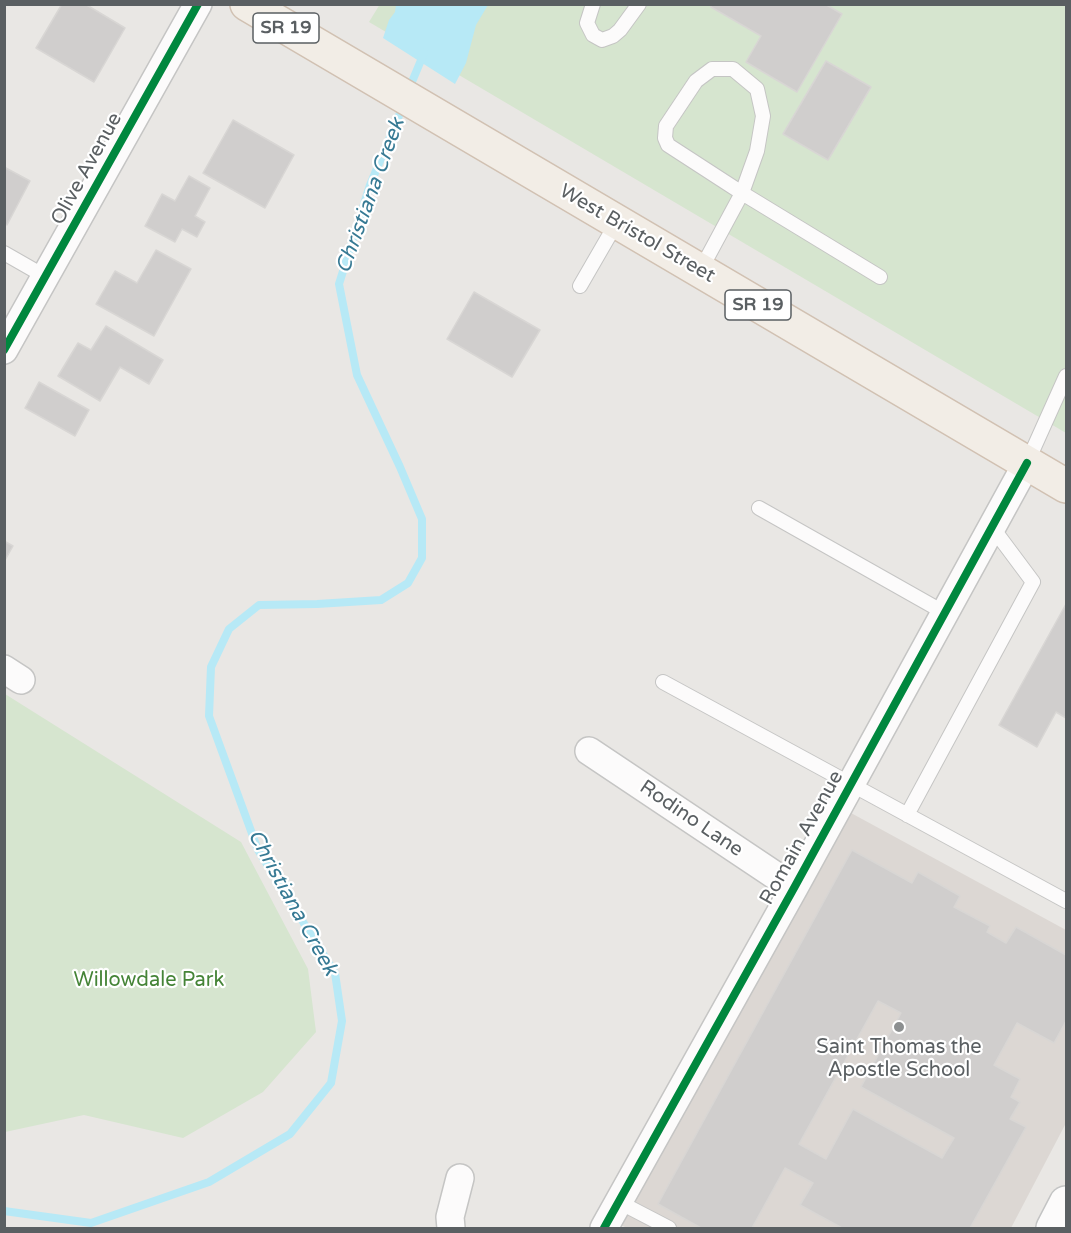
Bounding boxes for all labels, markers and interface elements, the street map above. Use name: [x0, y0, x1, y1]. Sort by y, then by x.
road number: SR 19: [253, 13, 319, 43]
street label: Olive Avenue: [46, 109, 128, 229]
water label: Christiana Creek: [331, 115, 411, 277]
street label: West Bristol Street: [555, 180, 719, 288]
road number: SR 19: [725, 290, 791, 320]
street label: Romain Avenue: [755, 767, 849, 909]
street label: Rodino Lane: [635, 776, 747, 862]
water label: Christiana Creek: [241, 826, 343, 980]
park label: Willowdale Park: [74, 969, 224, 993]
marker: Saint Thomas the Apostle School: [892, 1020, 906, 1034]
place label: Saint Thomas the Apostle School: [816, 1036, 982, 1083]

